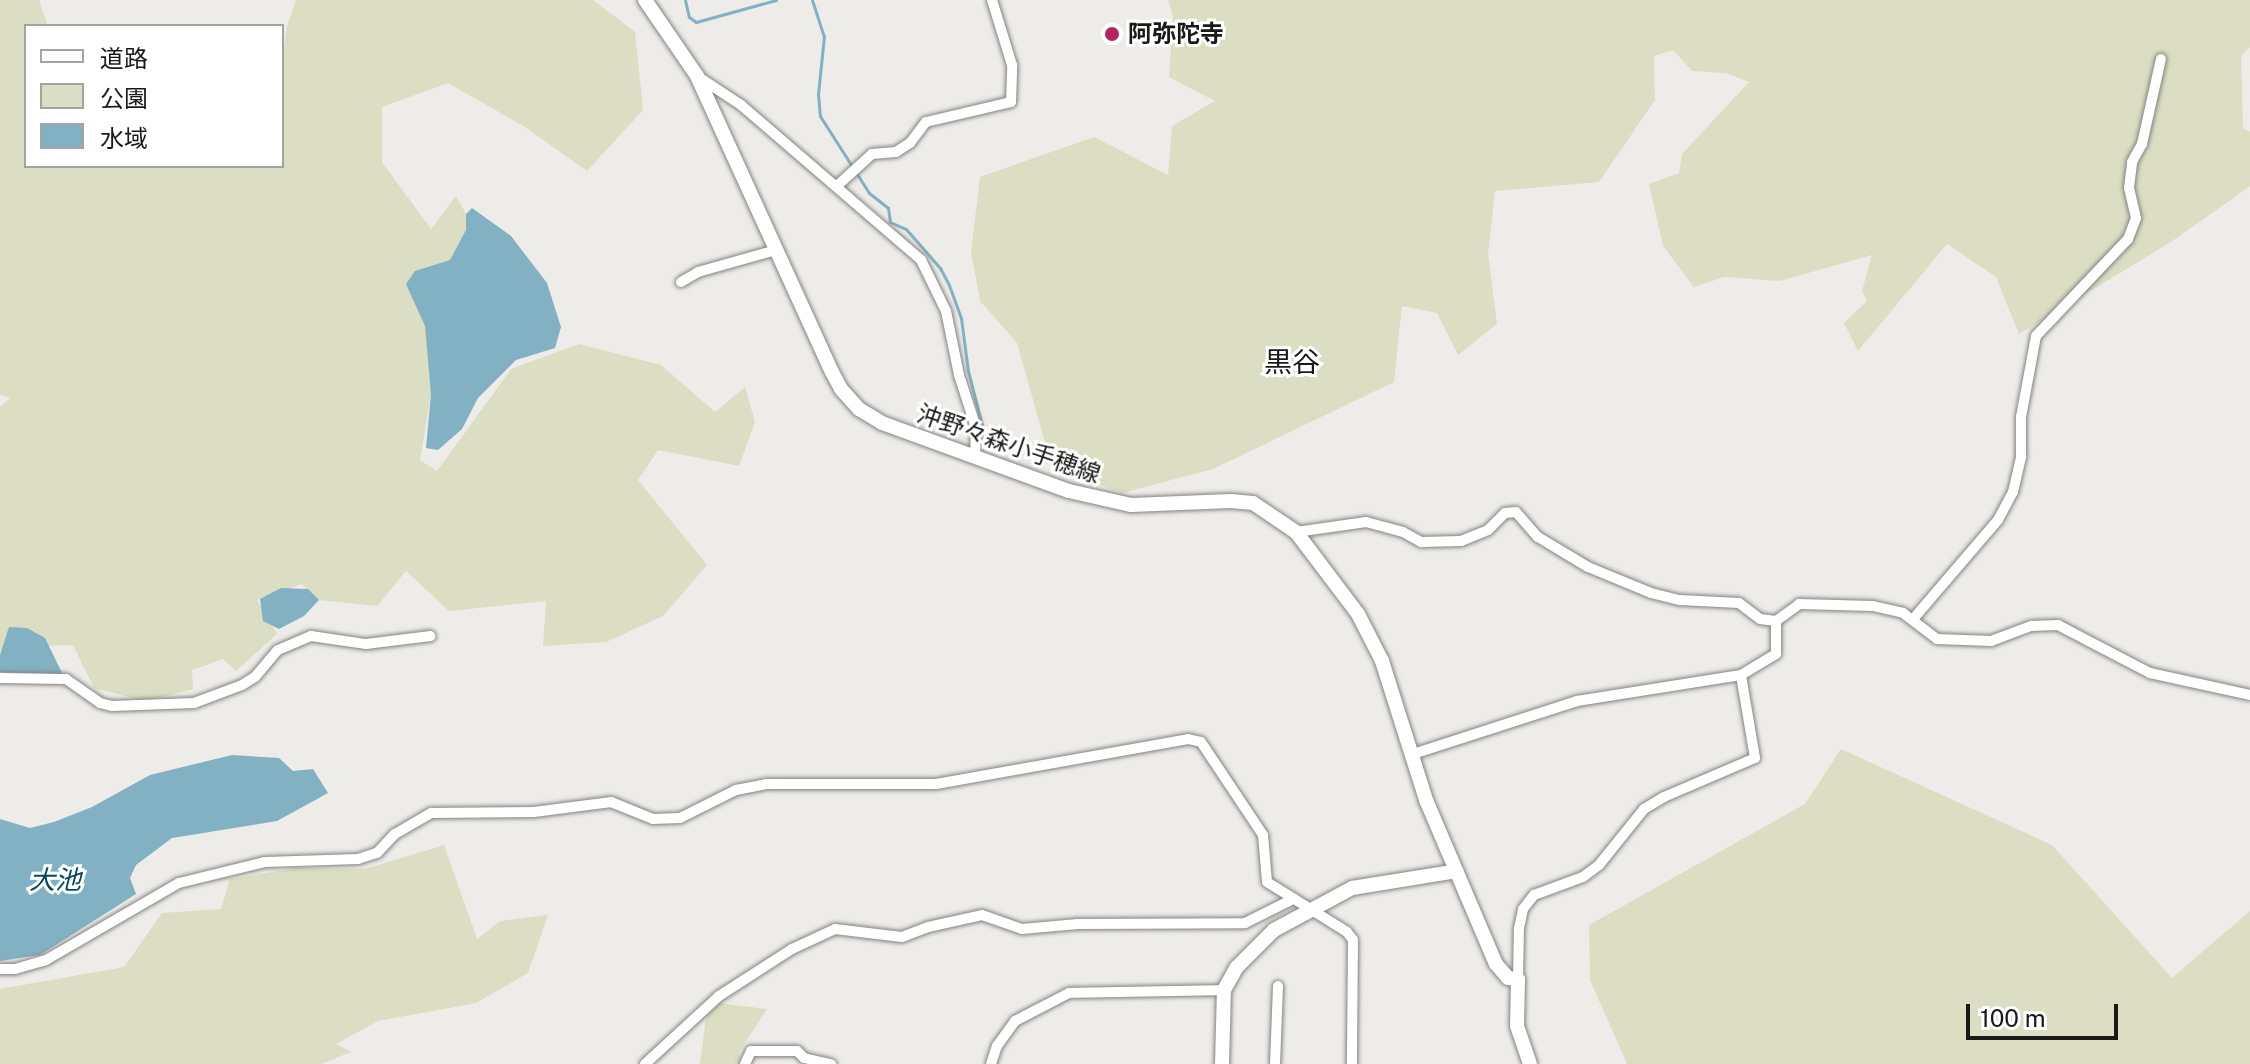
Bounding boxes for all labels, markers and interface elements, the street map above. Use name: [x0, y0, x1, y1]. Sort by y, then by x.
place label: 阿弥陀寺: [1128, 20, 1224, 48]
legend: [24, 24, 284, 168]
marker: 阿弥陀寺: [1103, 25, 1121, 43]
text: 道路: [100, 44, 148, 72]
text: 公園: [100, 84, 148, 112]
text: 水域: [100, 124, 148, 152]
district label: 黒谷: [1264, 345, 1320, 379]
street label: 沖野々森小手穂線: [914, 399, 1104, 489]
water label: 大池: [29, 864, 81, 896]
scale bar: [1970, 988, 2122, 1038]
text: 100 m: [1980, 1004, 2046, 1032]

